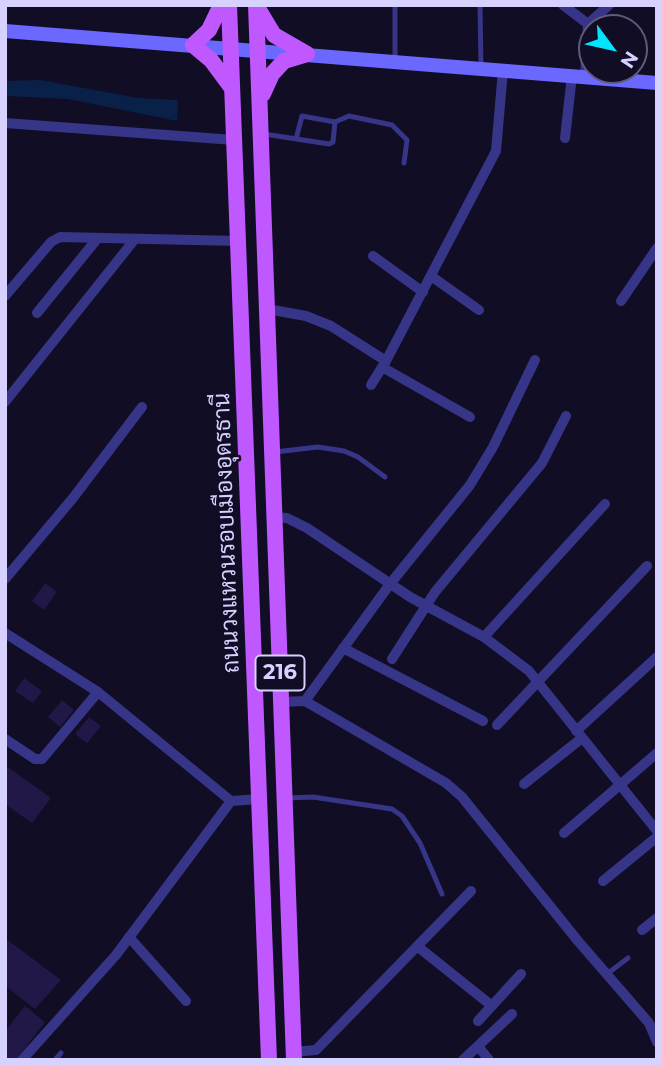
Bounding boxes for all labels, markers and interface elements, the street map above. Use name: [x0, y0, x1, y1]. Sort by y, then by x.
north arrow: [578, 14, 648, 84]
text: N: [616, 47, 643, 72]
street label: ถนนวงแหวนรอบเมืองอุดรธานี: [208, 392, 246, 674]
road number: 216: [256, 656, 304, 690]

